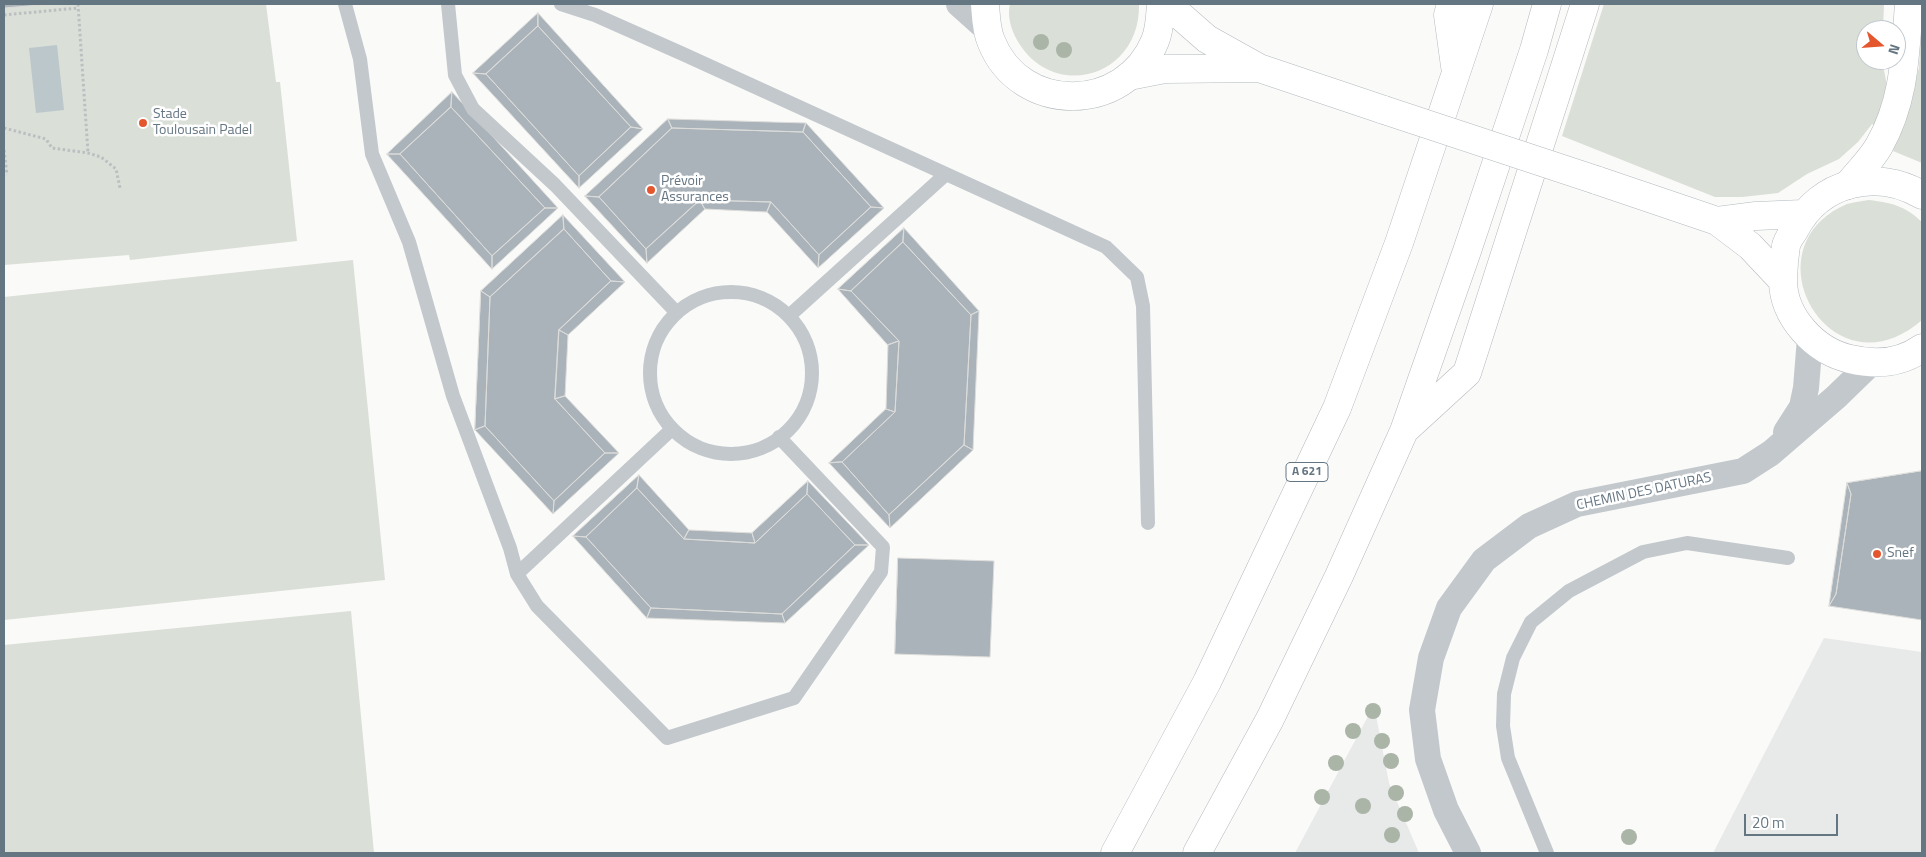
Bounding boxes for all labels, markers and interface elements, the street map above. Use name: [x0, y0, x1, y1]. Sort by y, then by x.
north arrow: [1856, 20, 1906, 70]
text: N: [1883, 42, 1906, 57]
place label: Stade Toulousain Padel: [153, 107, 252, 140]
marker: Stade Toulousain Padel: [137, 117, 149, 129]
place label: Prévoir Assurances: [661, 174, 729, 206]
marker: Prévoir Assurances: [645, 184, 657, 196]
road number: A 621: [1286, 462, 1328, 482]
street label: CHEMIN DES DATURAS: [1575, 470, 1713, 514]
place label: Snef: [1887, 546, 1914, 562]
marker: Snef: [1871, 548, 1883, 560]
scale bar: [1746, 804, 1840, 836]
text: 20 m: [1752, 811, 1785, 834]

